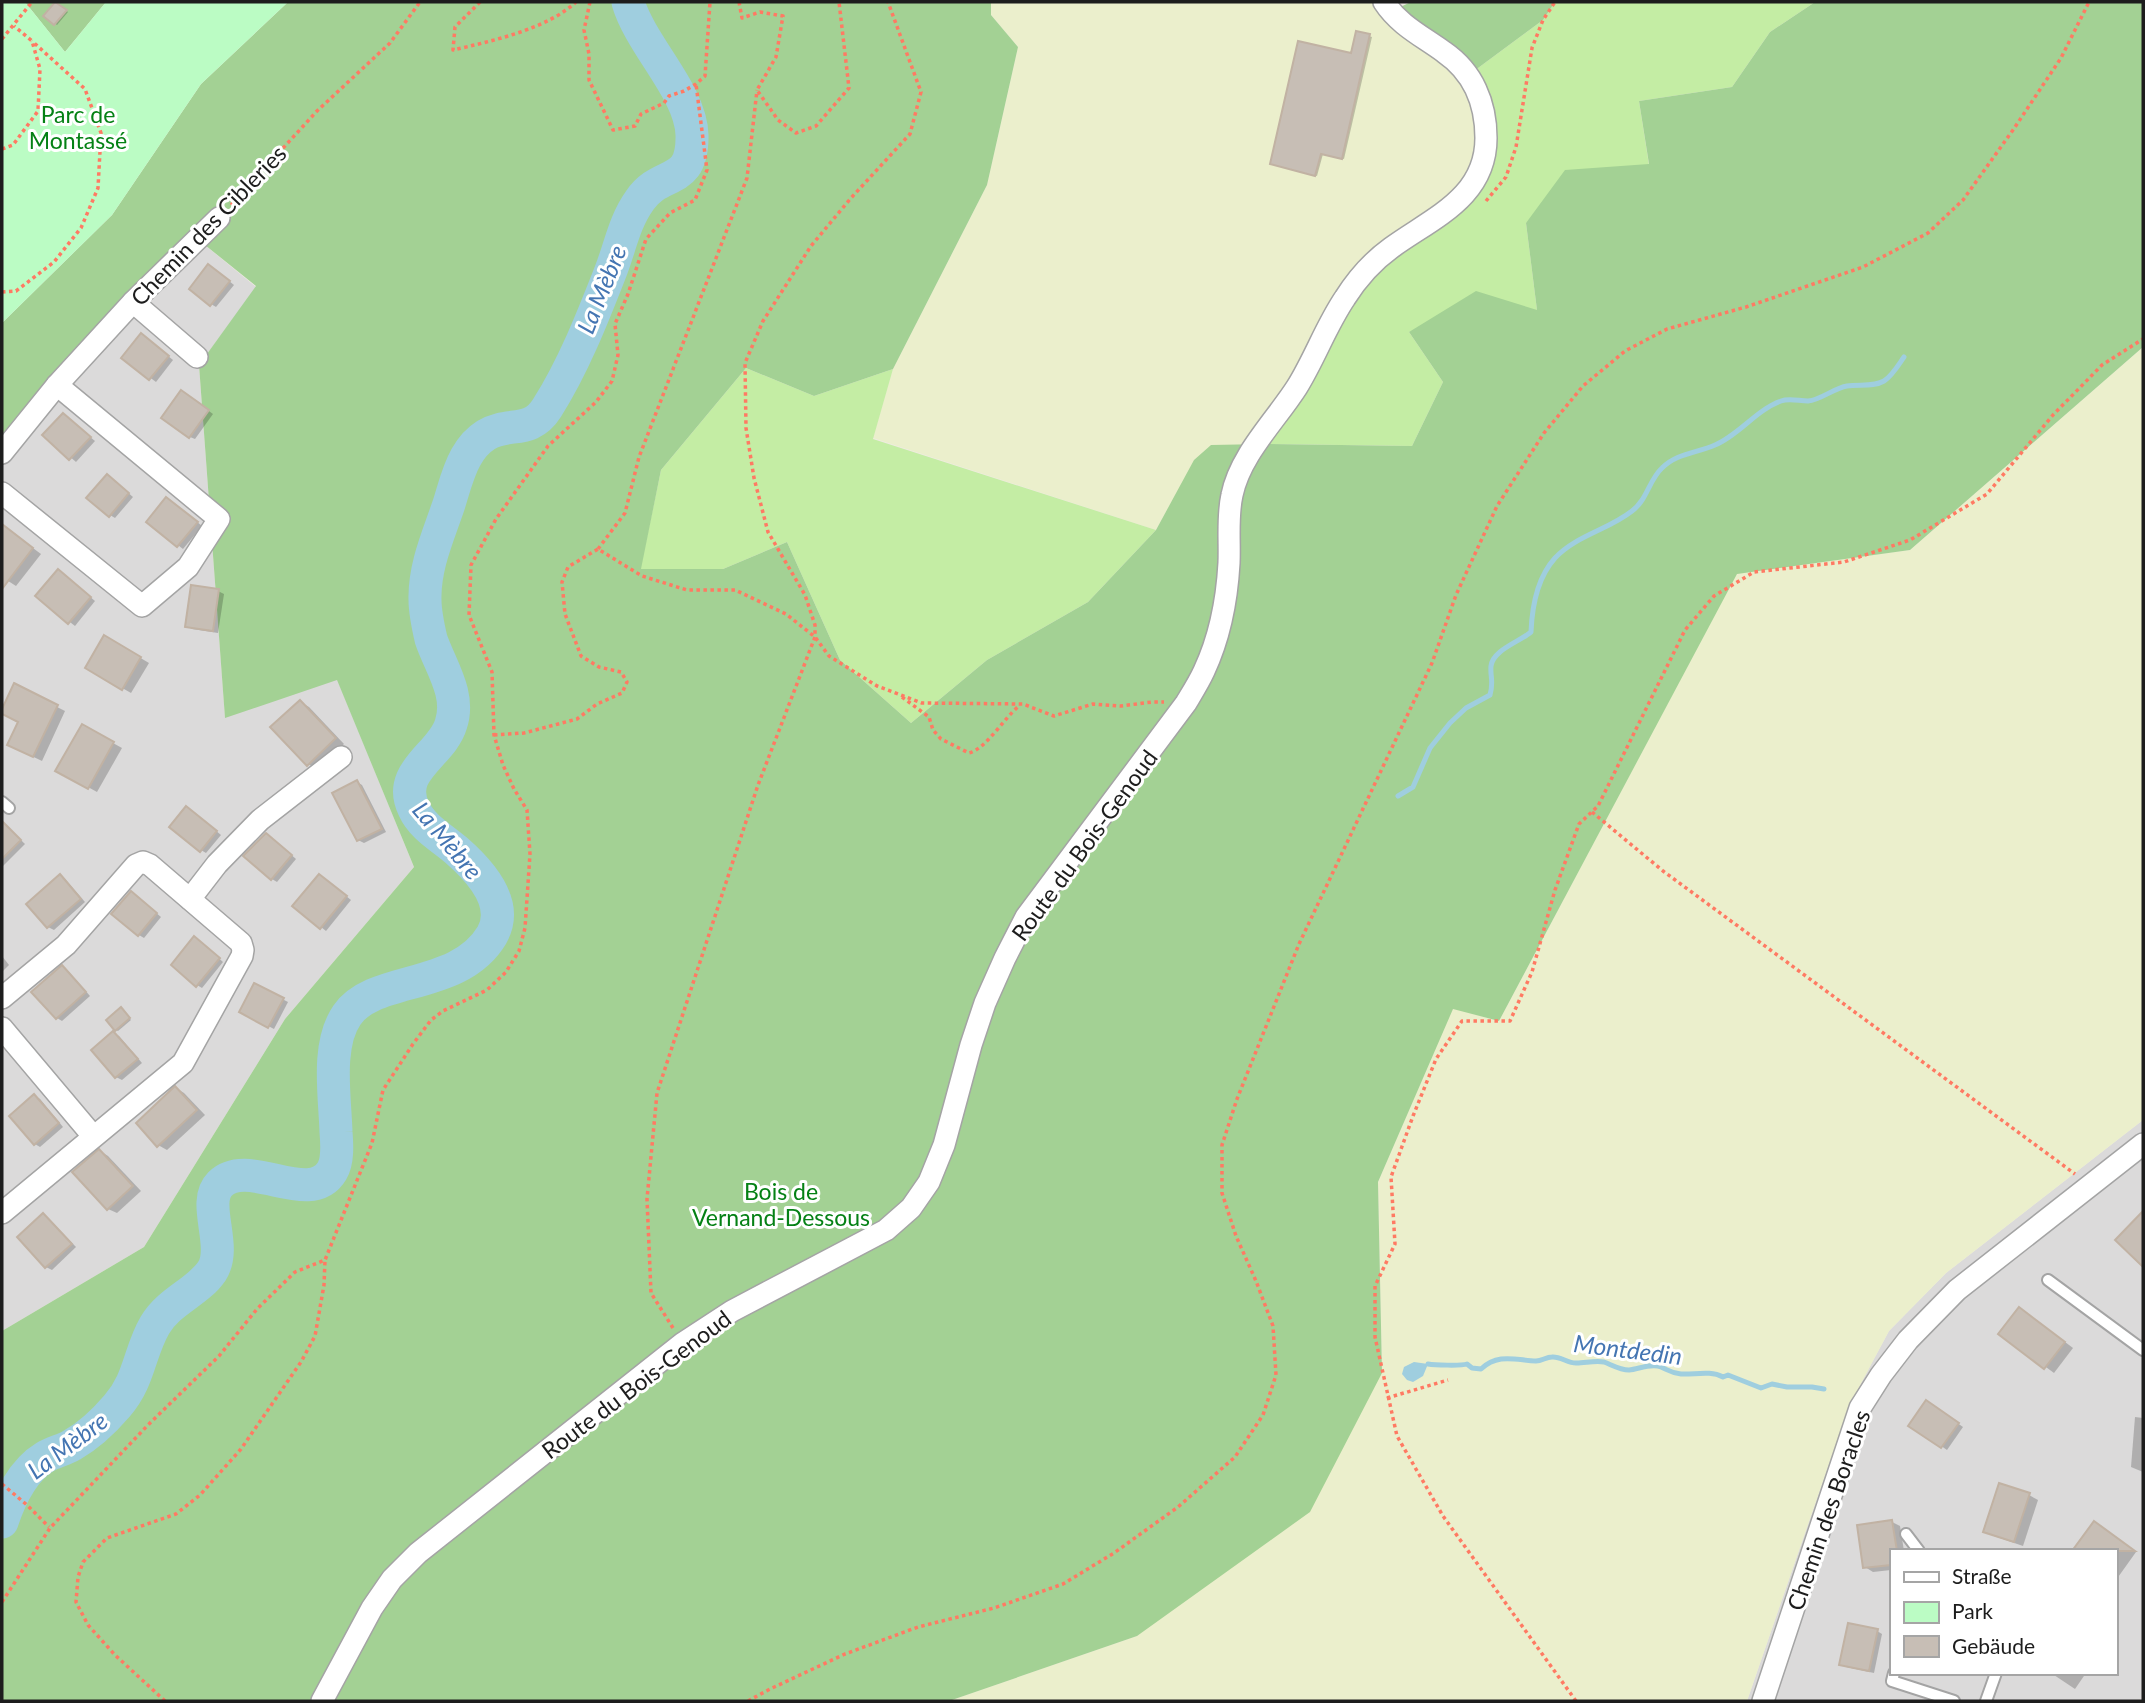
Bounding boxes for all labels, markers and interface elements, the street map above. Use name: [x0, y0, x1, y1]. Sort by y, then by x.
park label: Parc de Montassé: [29, 100, 127, 154]
street label: Chemin des Cibleries: [124, 139, 292, 311]
water label: La Mèbre: [570, 241, 632, 337]
street label: Route du Bois-Genoud: [1005, 744, 1163, 946]
water label: La Mèbre: [407, 795, 489, 885]
park label: Bois de Vernand-Dessous: [692, 1177, 870, 1231]
street label: Route du Bois-Genoud: [536, 1304, 736, 1464]
water label: Montdedin: [1572, 1328, 1684, 1370]
water label: La Mèbre: [21, 1406, 113, 1484]
street label: Chemin des Boracles: [1781, 1406, 1875, 1614]
legend: [1890, 1549, 2117, 1675]
text: Straße: [1952, 1563, 2012, 1588]
text: Park: [1952, 1598, 1993, 1623]
text: Gebäude: [1952, 1633, 2035, 1658]

